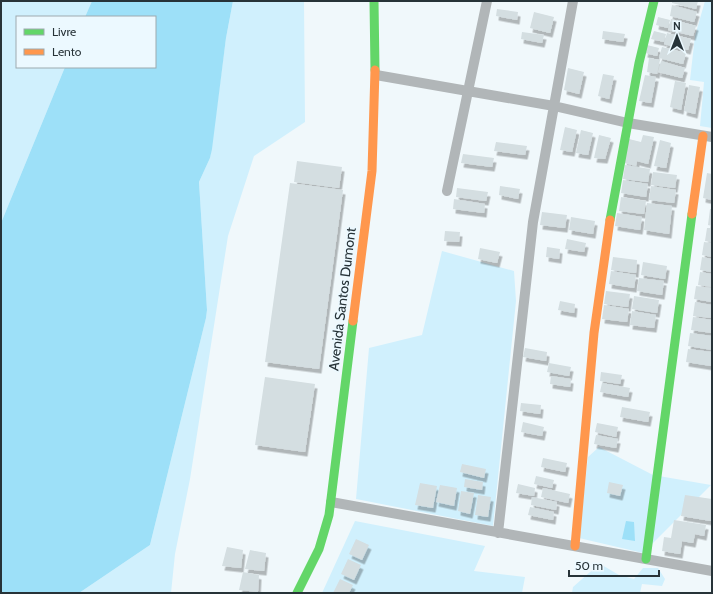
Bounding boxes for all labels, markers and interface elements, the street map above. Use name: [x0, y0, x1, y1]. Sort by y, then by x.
legend: [16, 16, 156, 68]
north arrow: [657, 16, 697, 56]
text: N: [673, 19, 681, 33]
text: Livre: [52, 24, 76, 39]
text: Lento: [52, 44, 82, 59]
street label: Avenida Santos Dumont: [324, 226, 360, 372]
scale bar: [569, 552, 659, 578]
text: 50 m: [575, 558, 603, 573]

